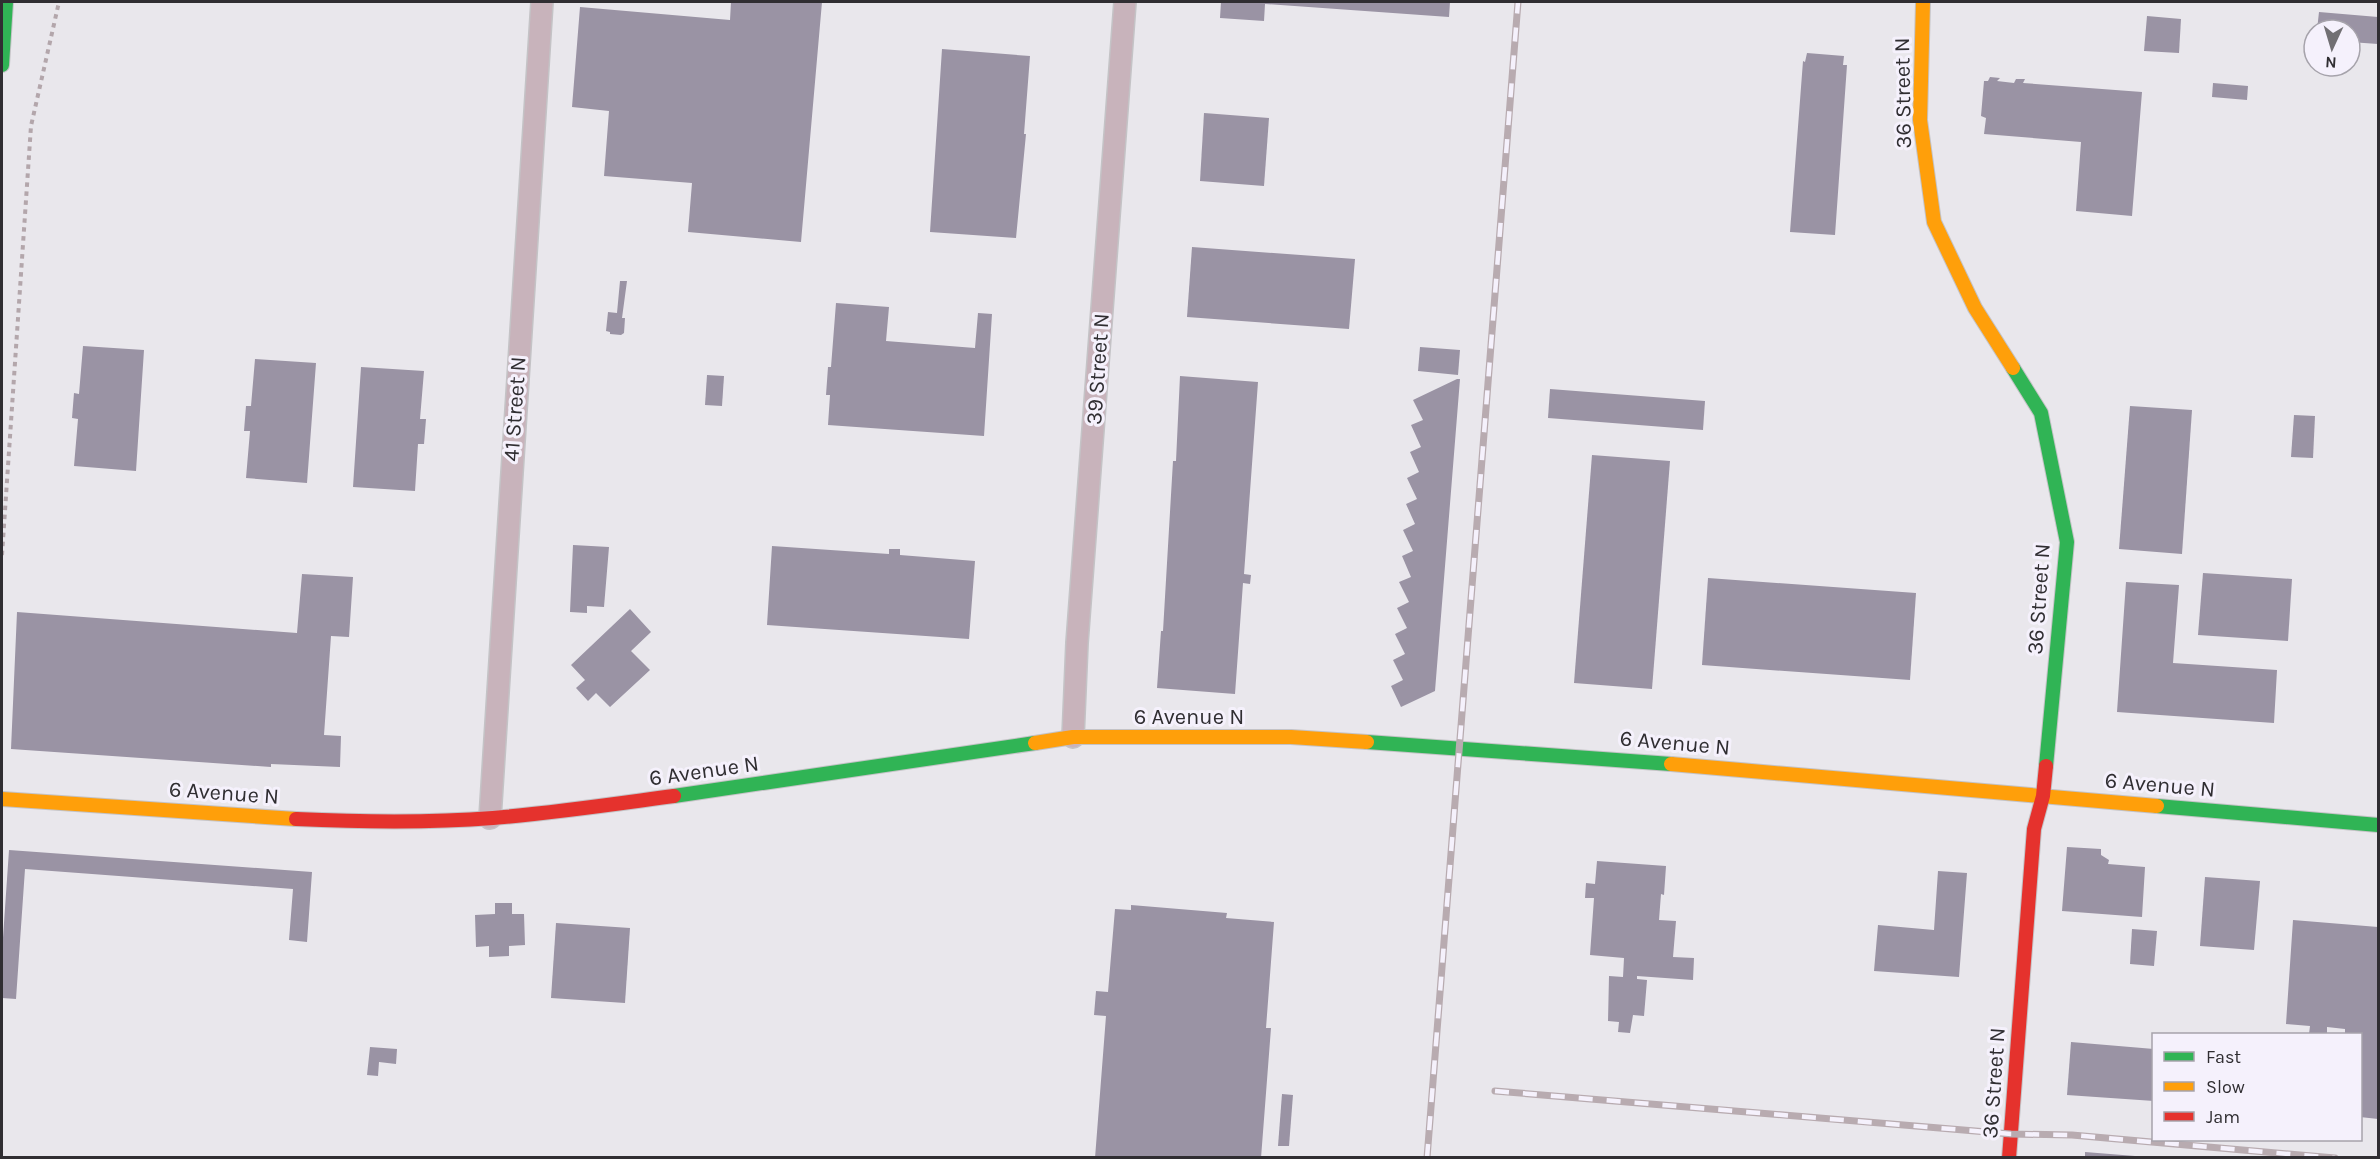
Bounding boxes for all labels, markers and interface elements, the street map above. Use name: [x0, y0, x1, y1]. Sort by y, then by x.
north arrow: [2302, 18, 2362, 78]
street label: 36 Street N: [1889, 37, 1917, 149]
text: N: [2325, 53, 2337, 72]
street label: 39 Street N: [1081, 312, 1115, 426]
street label: 41 Street N: [498, 355, 532, 463]
street label: 36 Street N: [2022, 542, 2056, 656]
street label: 6 Avenue N: [1134, 704, 1244, 730]
street label: 6 Avenue N: [1619, 725, 1731, 761]
street label: 6 Avenue N: [647, 750, 761, 792]
street label: 6 Avenue N: [2104, 767, 2216, 803]
street label: 6 Avenue N: [168, 776, 280, 810]
street label: 36 Street N: [1977, 1026, 2011, 1140]
legend: [2152, 1033, 2362, 1141]
text: Fast: [2206, 1046, 2241, 1068]
text: Slow: [2206, 1076, 2245, 1098]
text: Jam: [2206, 1106, 2240, 1128]

